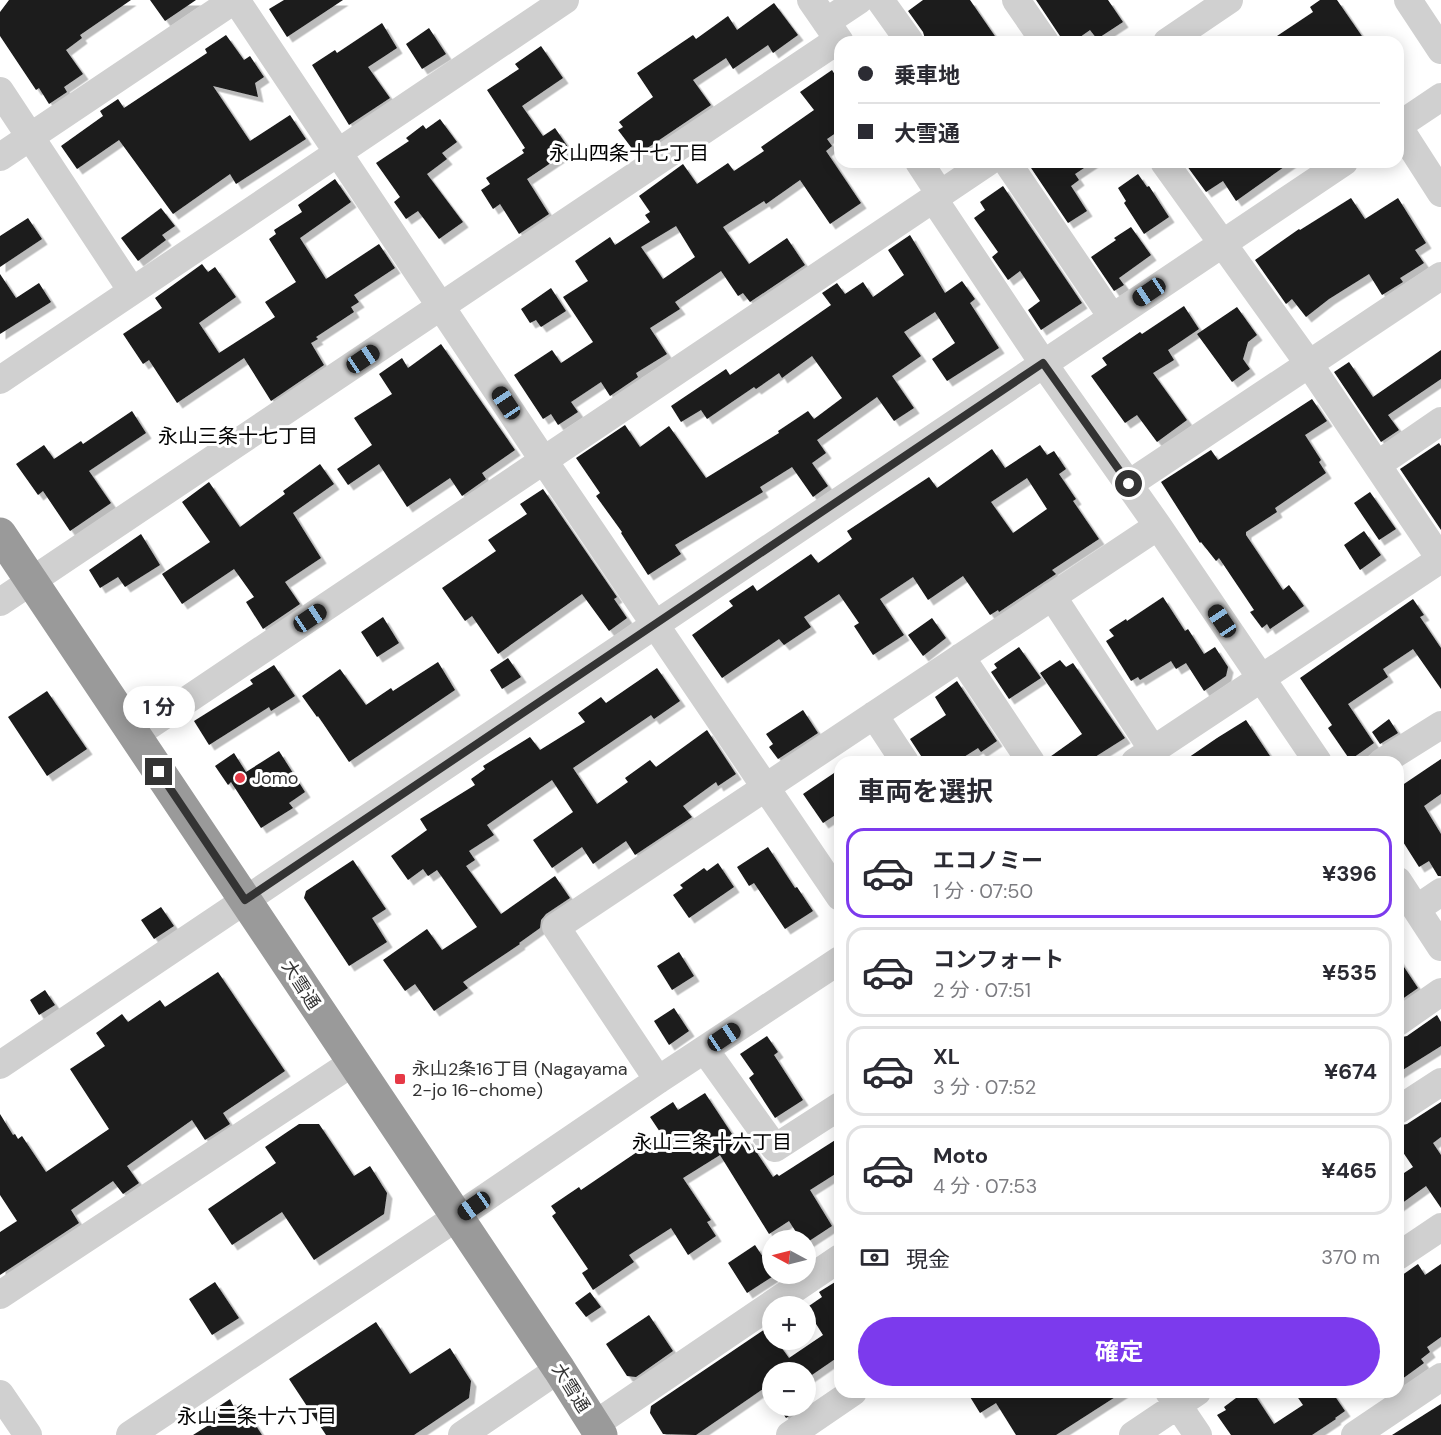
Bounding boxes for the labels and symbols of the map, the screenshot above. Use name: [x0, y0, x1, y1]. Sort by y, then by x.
district label: 永山四条十七丁目: [549, 140, 709, 166]
car: [1129, 274, 1169, 310]
car: [343, 341, 383, 377]
car: [488, 383, 524, 423]
district label: 永山三条十七丁目: [158, 423, 318, 449]
route start: [1115, 470, 1142, 497]
car: [290, 600, 330, 636]
car: [1204, 601, 1240, 641]
callout: 1 分: [123, 685, 195, 727]
route end: [145, 758, 172, 785]
place label: Jomo: [252, 766, 298, 790]
marker: Jomo: [233, 771, 247, 785]
street label: 大雪通: [276, 956, 326, 1014]
car: [704, 1019, 744, 1055]
place label: 永山2条16丁目 (Nagayama 2-jo 16-chome): [412, 1057, 628, 1102]
marker: 永山2条16丁目 (Nagayama 2-jo 16-chome): [393, 1072, 407, 1086]
district label: 永山三条十六丁目: [632, 1129, 792, 1155]
car: [454, 1188, 494, 1224]
north arrow: [762, 1230, 816, 1284]
street label: 大雪通: [547, 1359, 595, 1417]
district label: 永山二条十六丁目: [177, 1403, 337, 1429]

